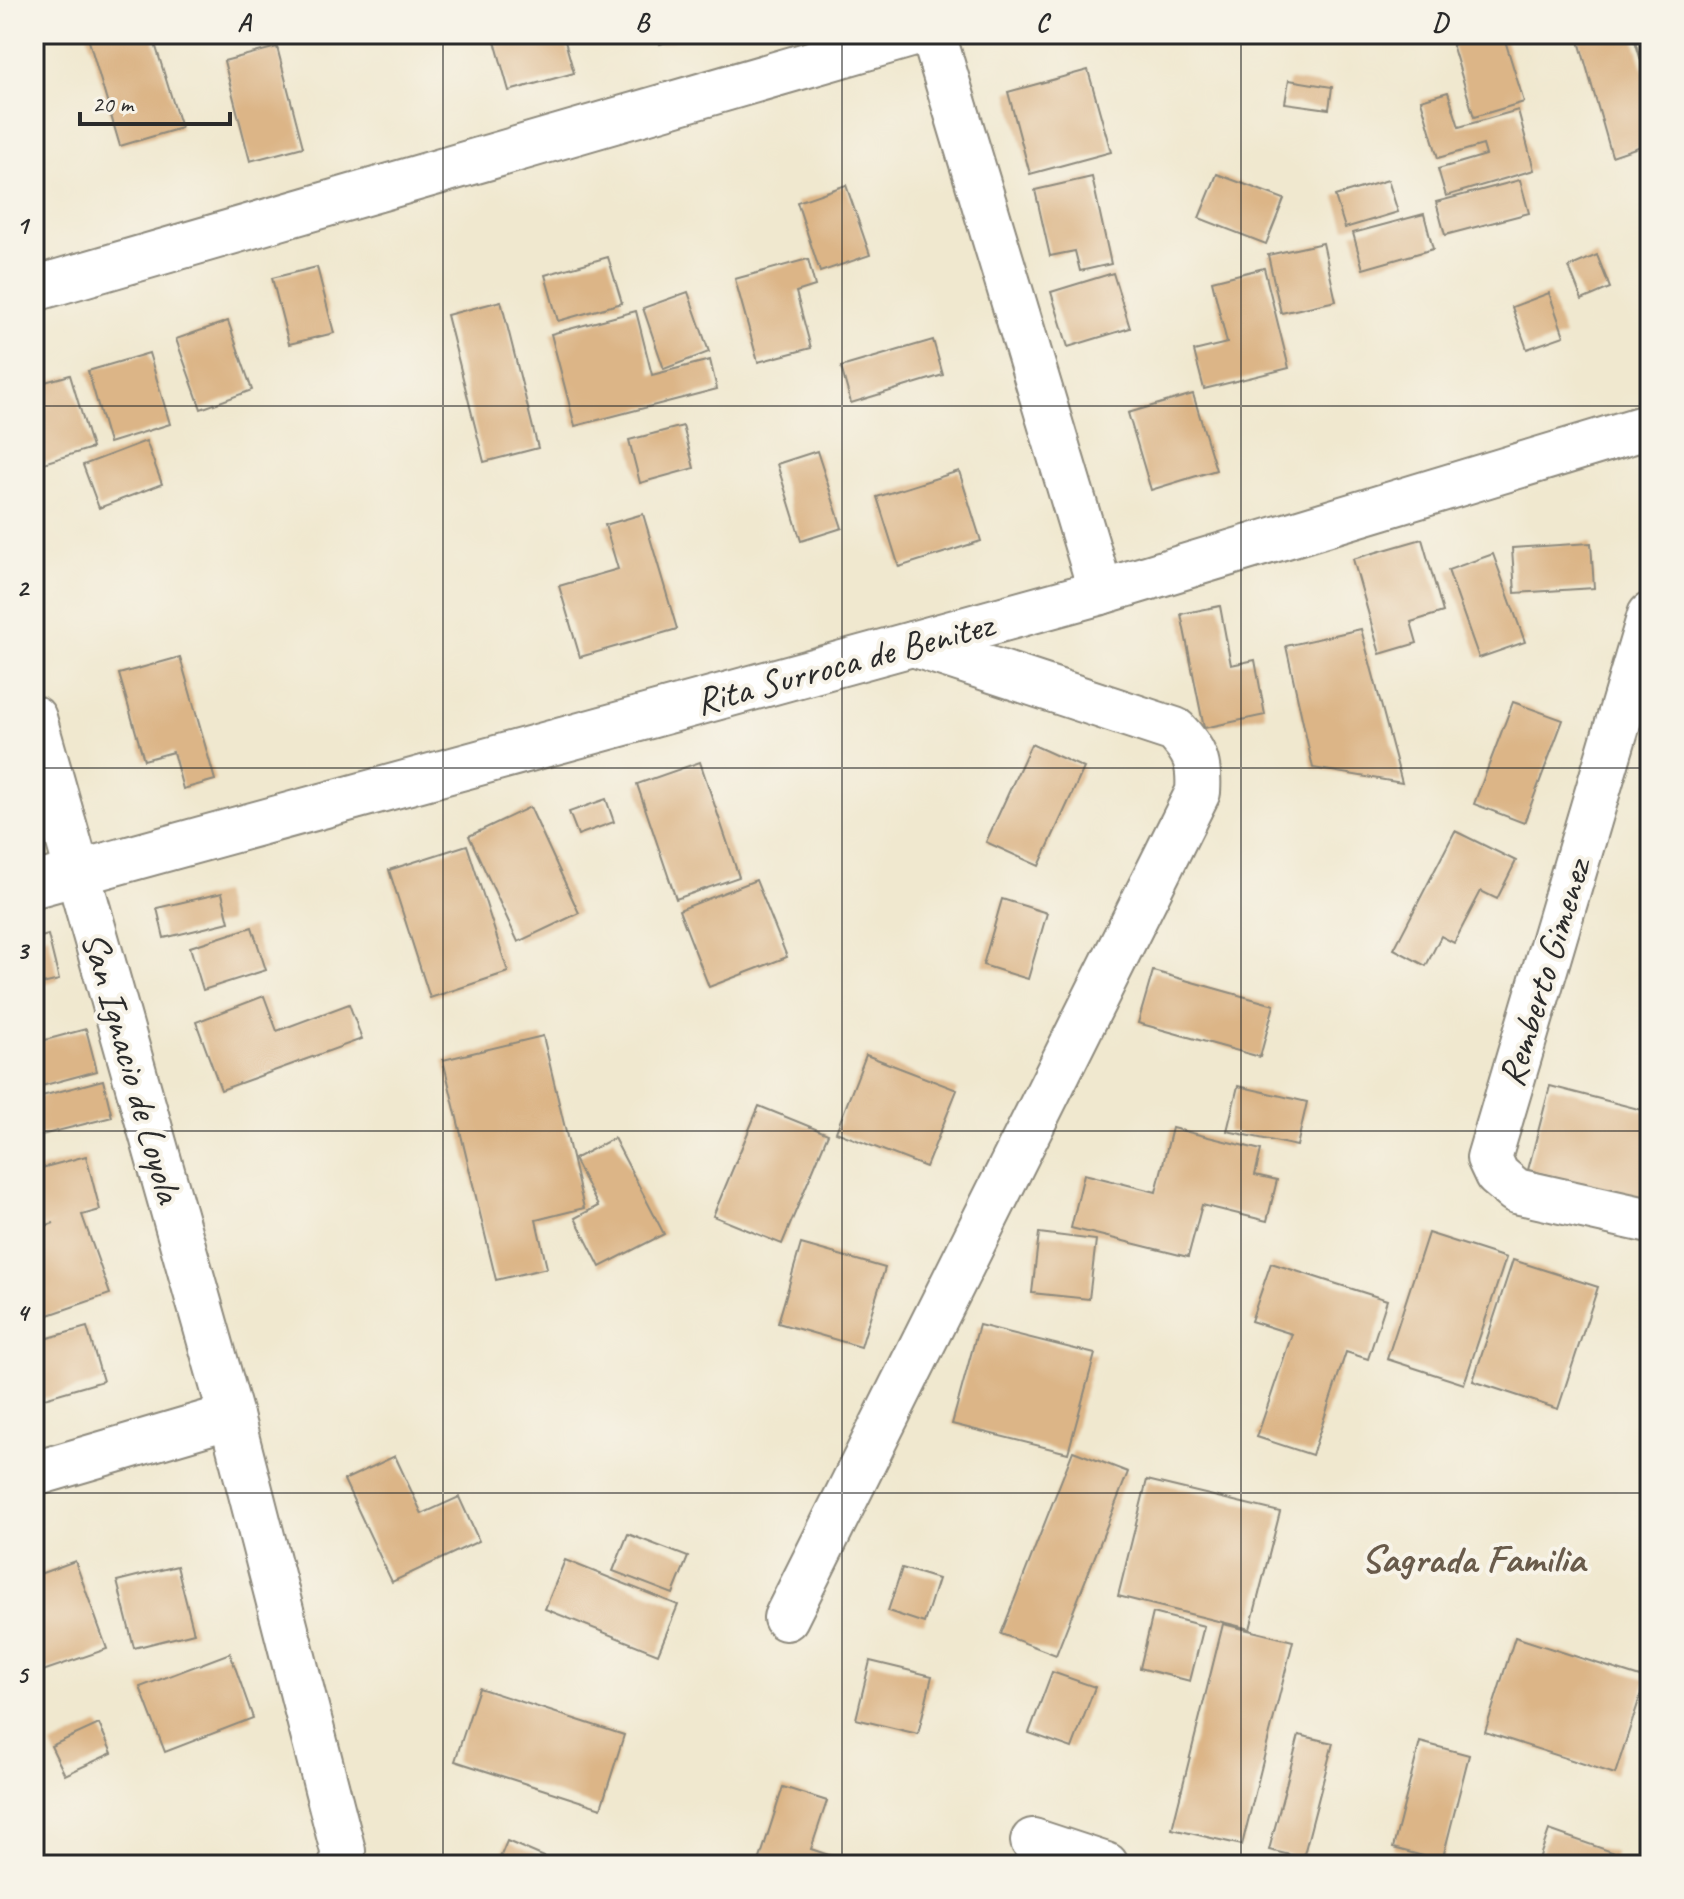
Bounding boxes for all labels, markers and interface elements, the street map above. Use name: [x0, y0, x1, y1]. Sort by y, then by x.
text: A: [237, 6, 252, 39]
text: B: [635, 6, 651, 39]
text: C: [1036, 6, 1052, 39]
text: D: [1432, 6, 1450, 39]
scale bar: [80, 76, 230, 126]
text: 20 m: [92, 89, 135, 119]
text: 1: [16, 209, 31, 242]
text: 2: [16, 571, 30, 604]
street label: Rita Surroca de Benitez: [690, 600, 1001, 725]
street label: Remberto Gimenez: [1487, 850, 1602, 1092]
street label: San Ignacio de Loyola: [71, 926, 194, 1210]
text: 3: [16, 934, 30, 967]
text: 4: [16, 1296, 31, 1329]
district label: Sagrada Familia: [1361, 1534, 1588, 1584]
text: 5: [16, 1658, 30, 1691]

